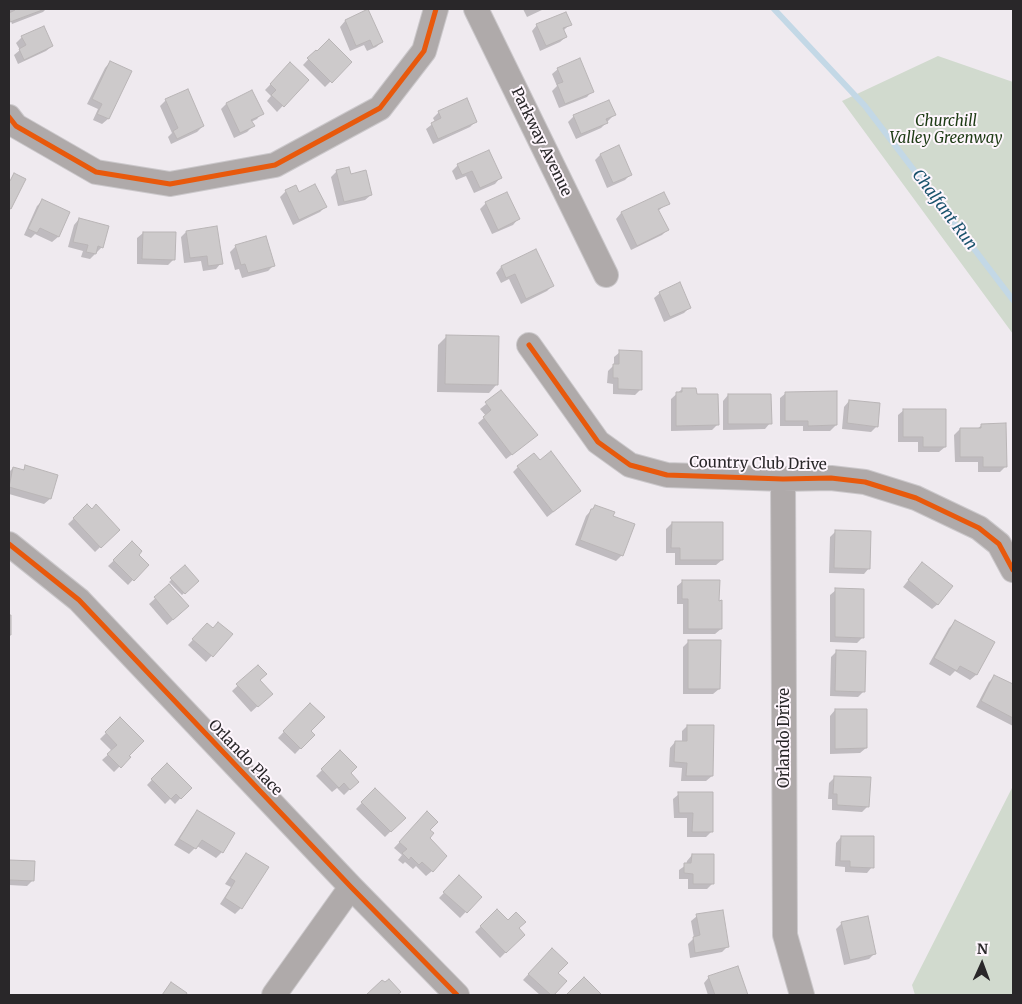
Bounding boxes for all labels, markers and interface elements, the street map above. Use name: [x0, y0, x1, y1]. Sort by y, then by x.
street label: Parkway Avenue: [507, 85, 575, 199]
park label: Churchill Valley Greenway: [890, 113, 1002, 148]
water label: Chalfant Run: [907, 166, 981, 254]
street label: Country Club Drive: [689, 454, 827, 474]
street label: Orlando Drive: [776, 688, 794, 788]
street label: Orlando Place: [204, 716, 286, 800]
north arrow: [957, 939, 1007, 989]
text: N: [977, 940, 988, 958]

